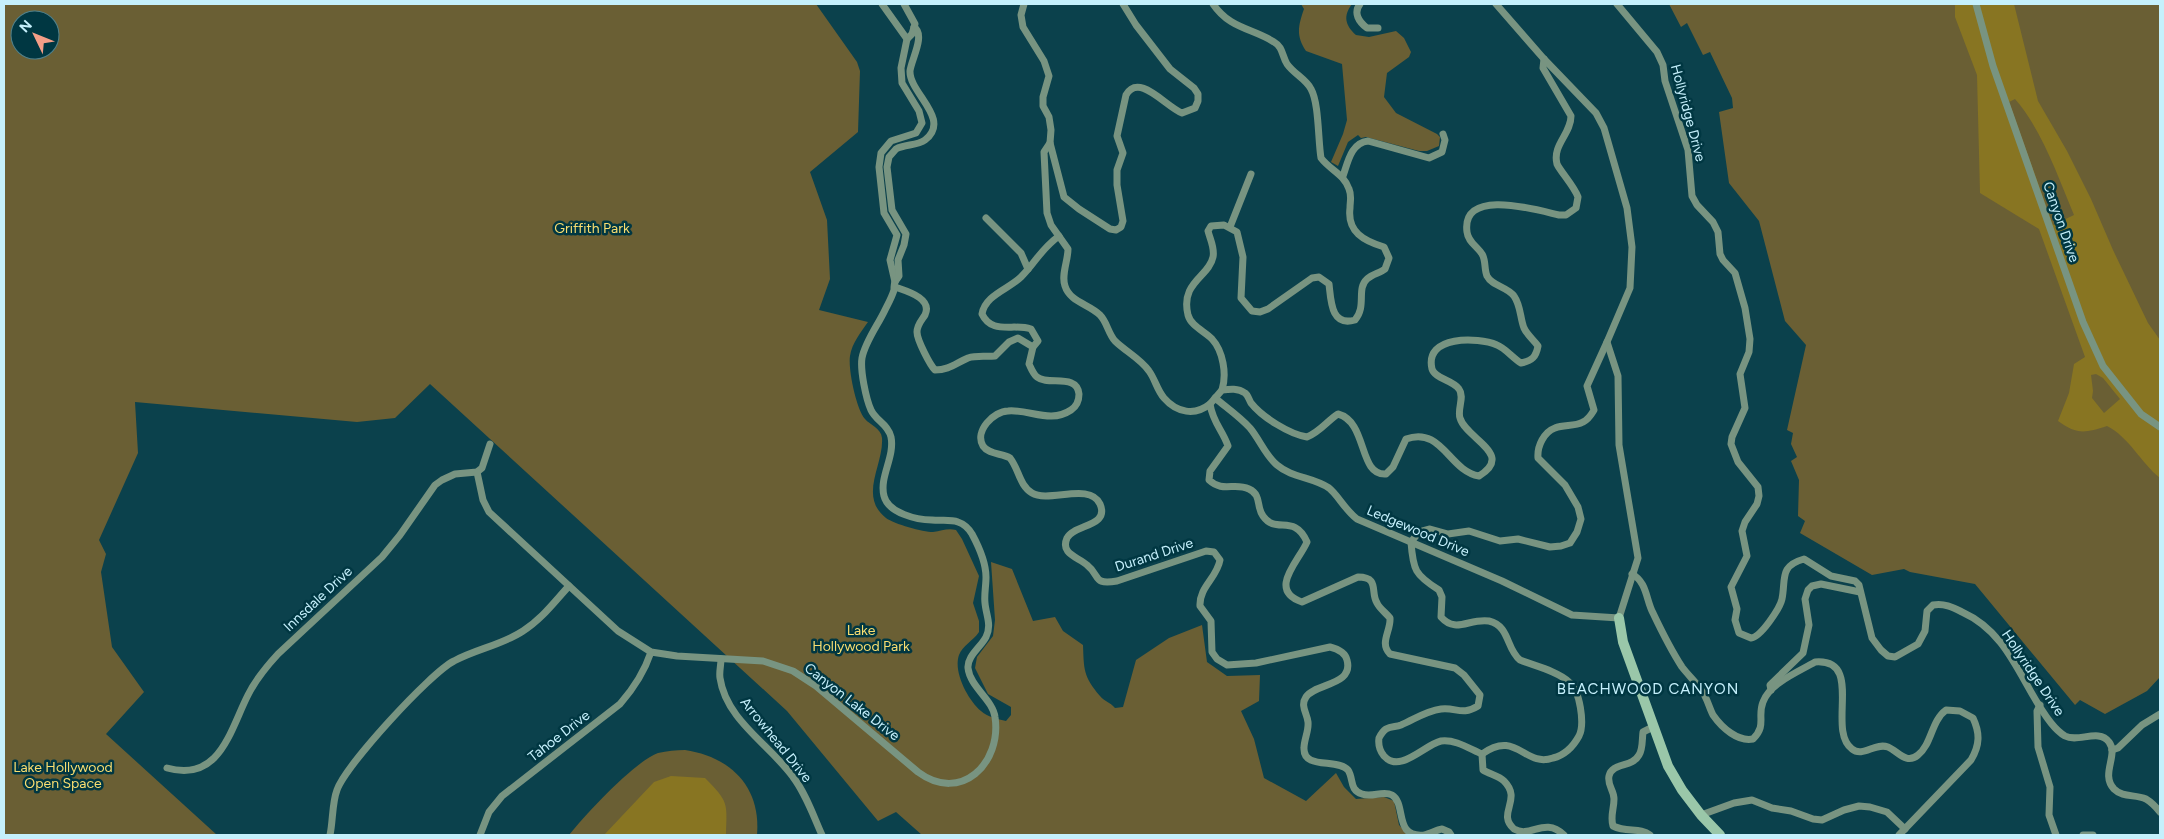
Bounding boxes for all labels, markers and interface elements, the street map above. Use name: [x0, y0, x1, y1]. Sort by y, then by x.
north arrow: [10, 10, 60, 60]
text: N: [16, 17, 36, 36]
street label: Hollyridge Drive: [1667, 62, 1709, 164]
street label: Canyon Drive: [2039, 180, 2083, 265]
park label: Griffith Park: [554, 220, 630, 237]
street label: Ledgewood Drive: [1364, 502, 1472, 560]
street label: Durand Drive: [1113, 534, 1196, 576]
street label: Innsdale Drive: [280, 563, 356, 635]
park label: Lake Hollywood Park: [812, 622, 910, 655]
street label: Hollyridge Drive: [1998, 627, 2068, 720]
street label: Canyon Lake Drive: [801, 660, 903, 745]
district label: BEACHWOOD CANYON: [1557, 680, 1739, 698]
street label: Arrowhead Drive: [737, 694, 816, 786]
street label: Tahoe Drive: [525, 706, 593, 765]
park label: Lake Hollywood Open Space: [13, 759, 113, 792]

